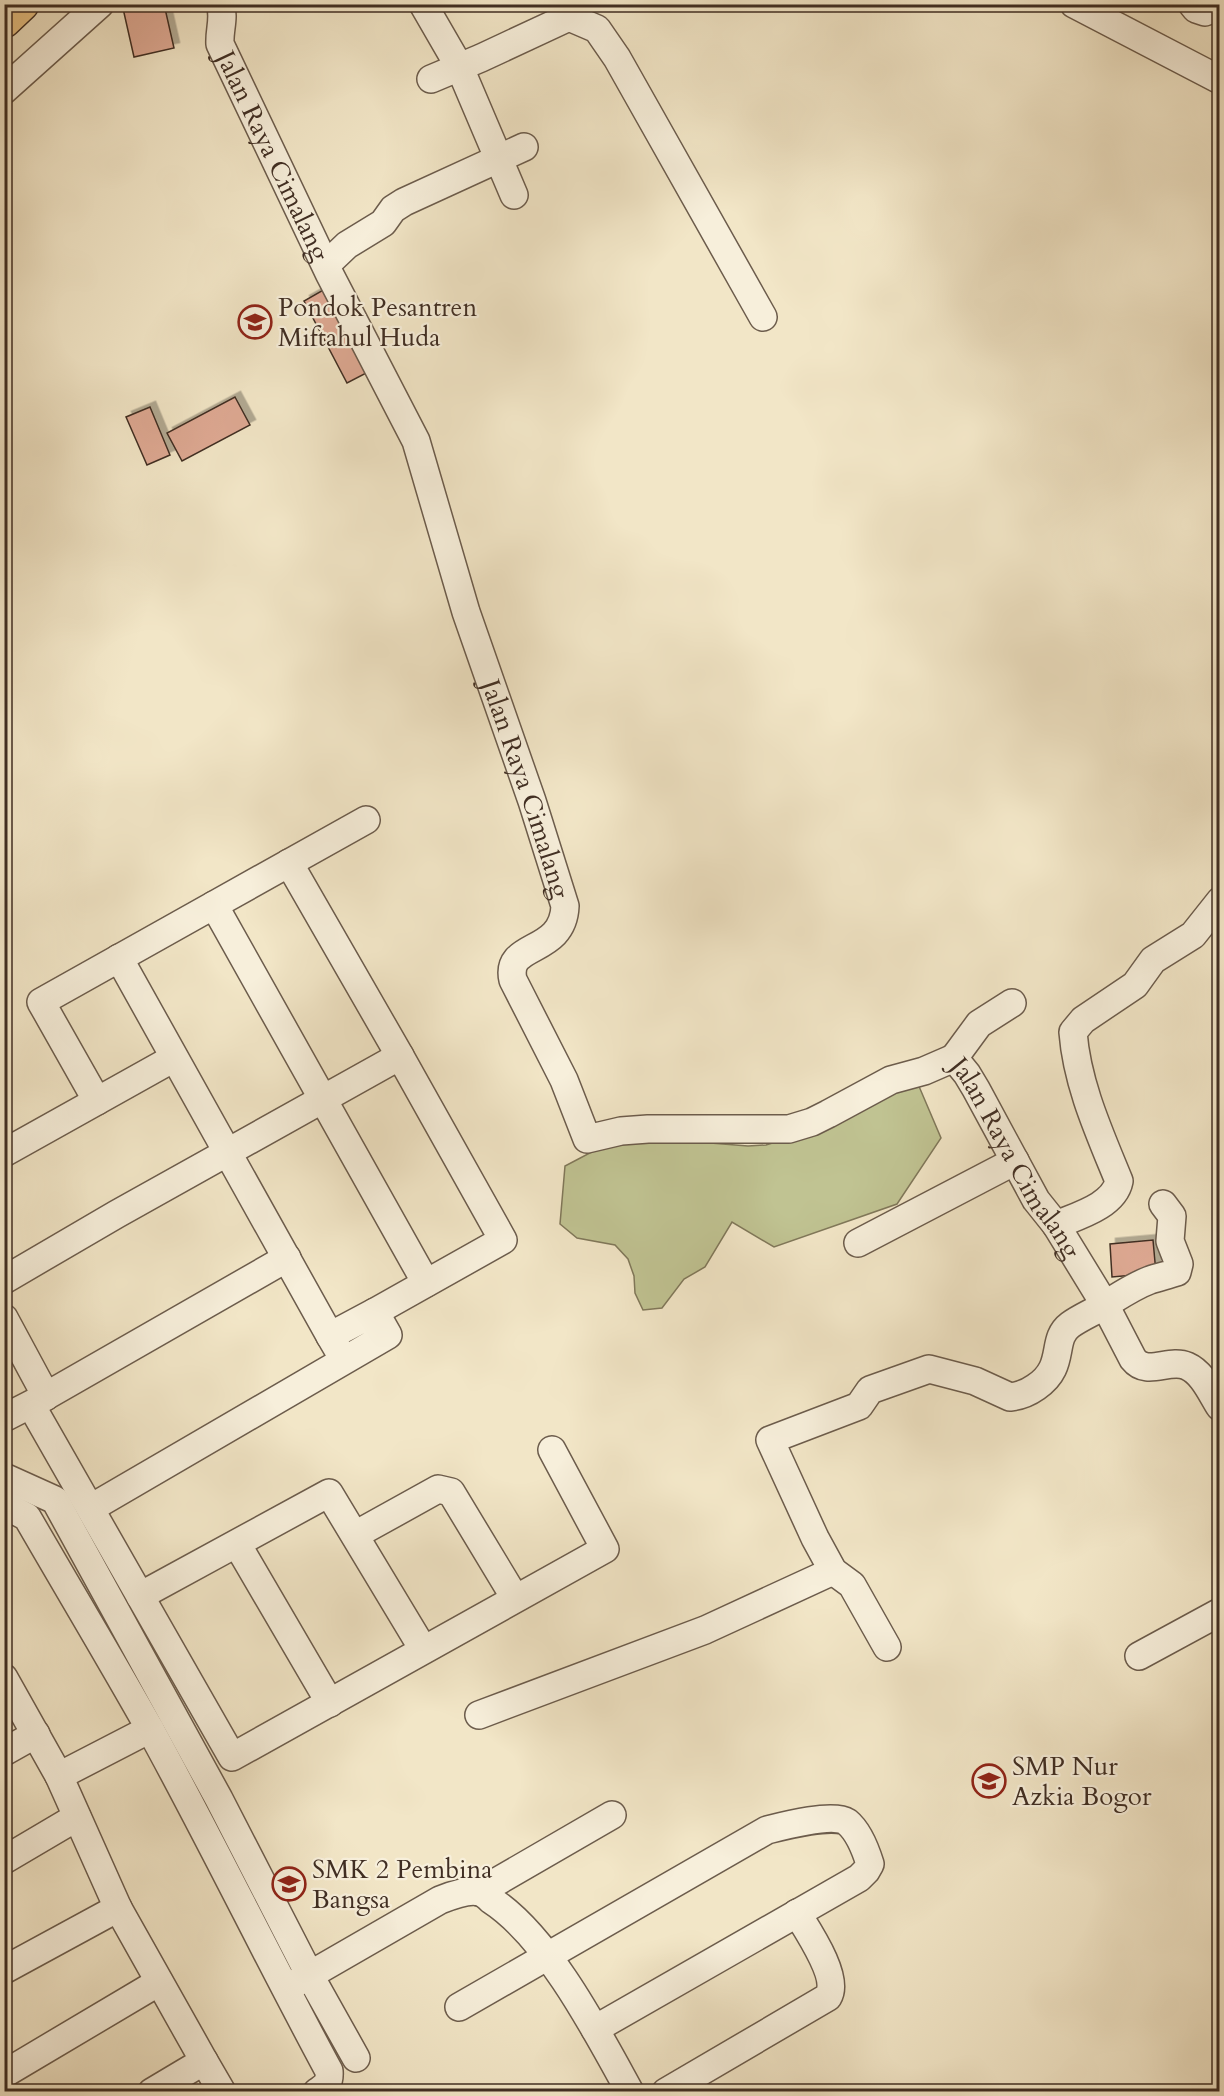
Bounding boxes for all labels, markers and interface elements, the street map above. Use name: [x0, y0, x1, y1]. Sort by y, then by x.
street label: Jalan Raya Cimalang: [206, 42, 338, 267]
place label: Pondok Pesantren Miftahul Huda: [278, 290, 477, 355]
school or university icon: Pondok Pesantren Miftahul Huda: [237, 304, 273, 340]
street label: Jalan Raya Cimalang: [472, 671, 579, 903]
street label: Jalan Raya Cimalang: [940, 1047, 1089, 1265]
place label: SMP Nur Azkia Bogor: [1012, 1749, 1152, 1814]
school or university icon: SMP Nur Azkia Bogor: [971, 1763, 1007, 1799]
place label: SMK 2 Pembina Bangsa: [312, 1852, 493, 1917]
school or university icon: SMK 2 Pembina Bangsa: [271, 1866, 307, 1902]

